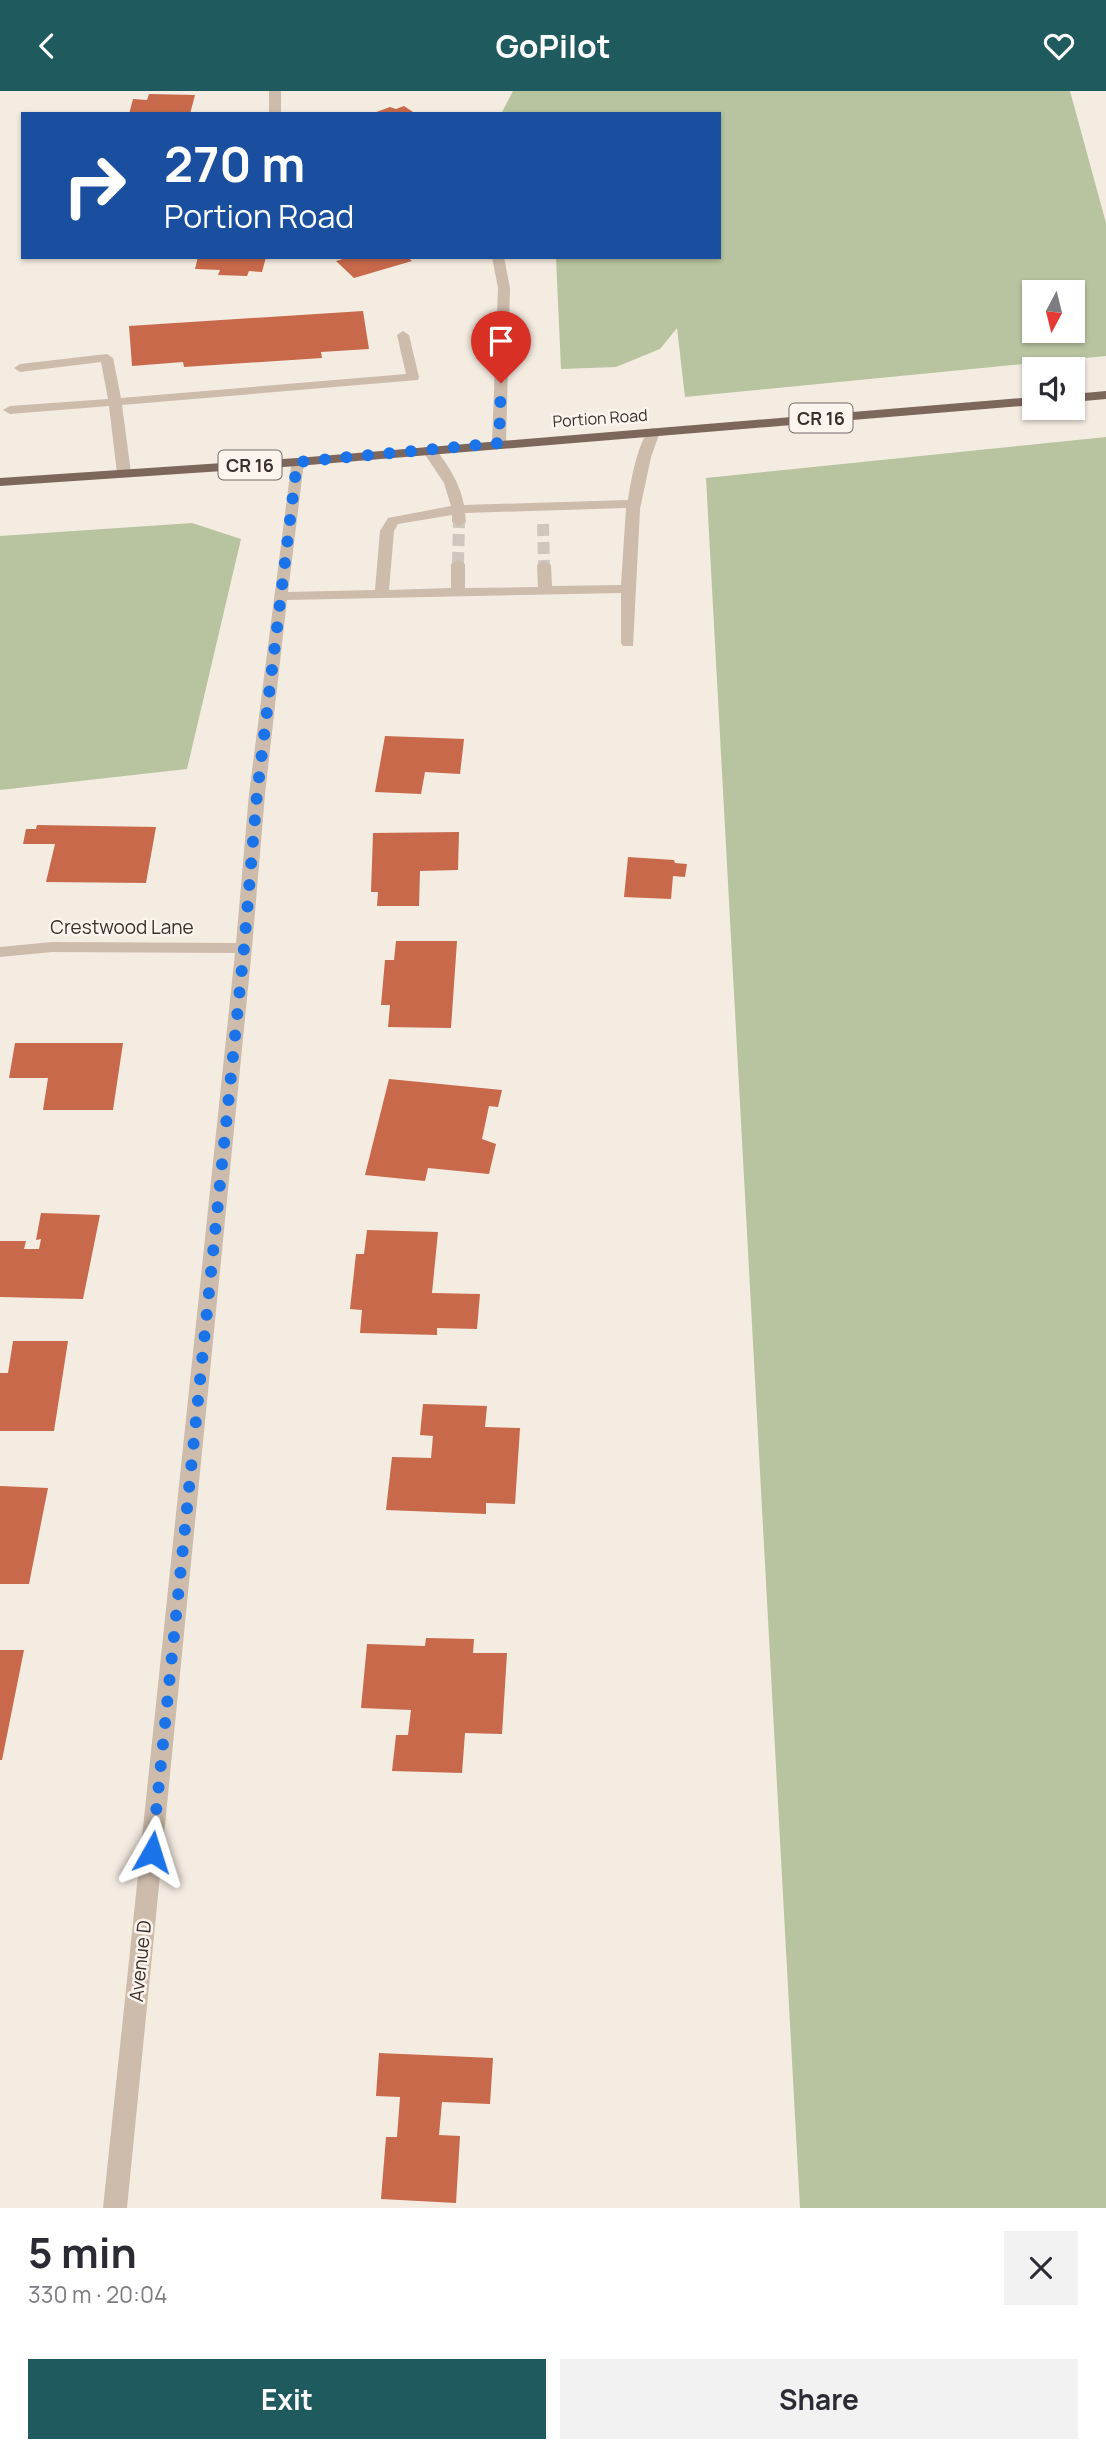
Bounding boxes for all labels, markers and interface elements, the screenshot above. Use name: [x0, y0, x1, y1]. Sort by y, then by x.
text: GoPilot: [495, 24, 611, 68]
icon: back: [28, 27, 66, 65]
icon: heart: [1040, 27, 1078, 65]
text: 270 m: [164, 130, 305, 197]
icon: right: [49, 140, 140, 231]
text: Portion Road: [164, 194, 354, 238]
north arrow: [1022, 280, 1085, 343]
map controls: [1022, 280, 1085, 420]
pin: [471, 311, 531, 383]
icon: arrive: [482, 322, 520, 360]
button: sound: [1022, 357, 1085, 420]
road number: CR 16: [790, 403, 852, 433]
street label: Portion Road: [552, 404, 648, 432]
road number: CR 16: [218, 451, 282, 479]
street label: Crestwood Lane: [50, 914, 194, 940]
position arrow: [115, 1815, 189, 1889]
street label: Avenue D: [123, 1919, 157, 2003]
text: 5 min: [28, 2223, 137, 2281]
button: close: [1004, 2231, 1078, 2305]
text: 330 m · 20:04: [28, 2278, 168, 2310]
button: Exit: [28, 2359, 546, 2439]
button: Share: [560, 2359, 1078, 2439]

